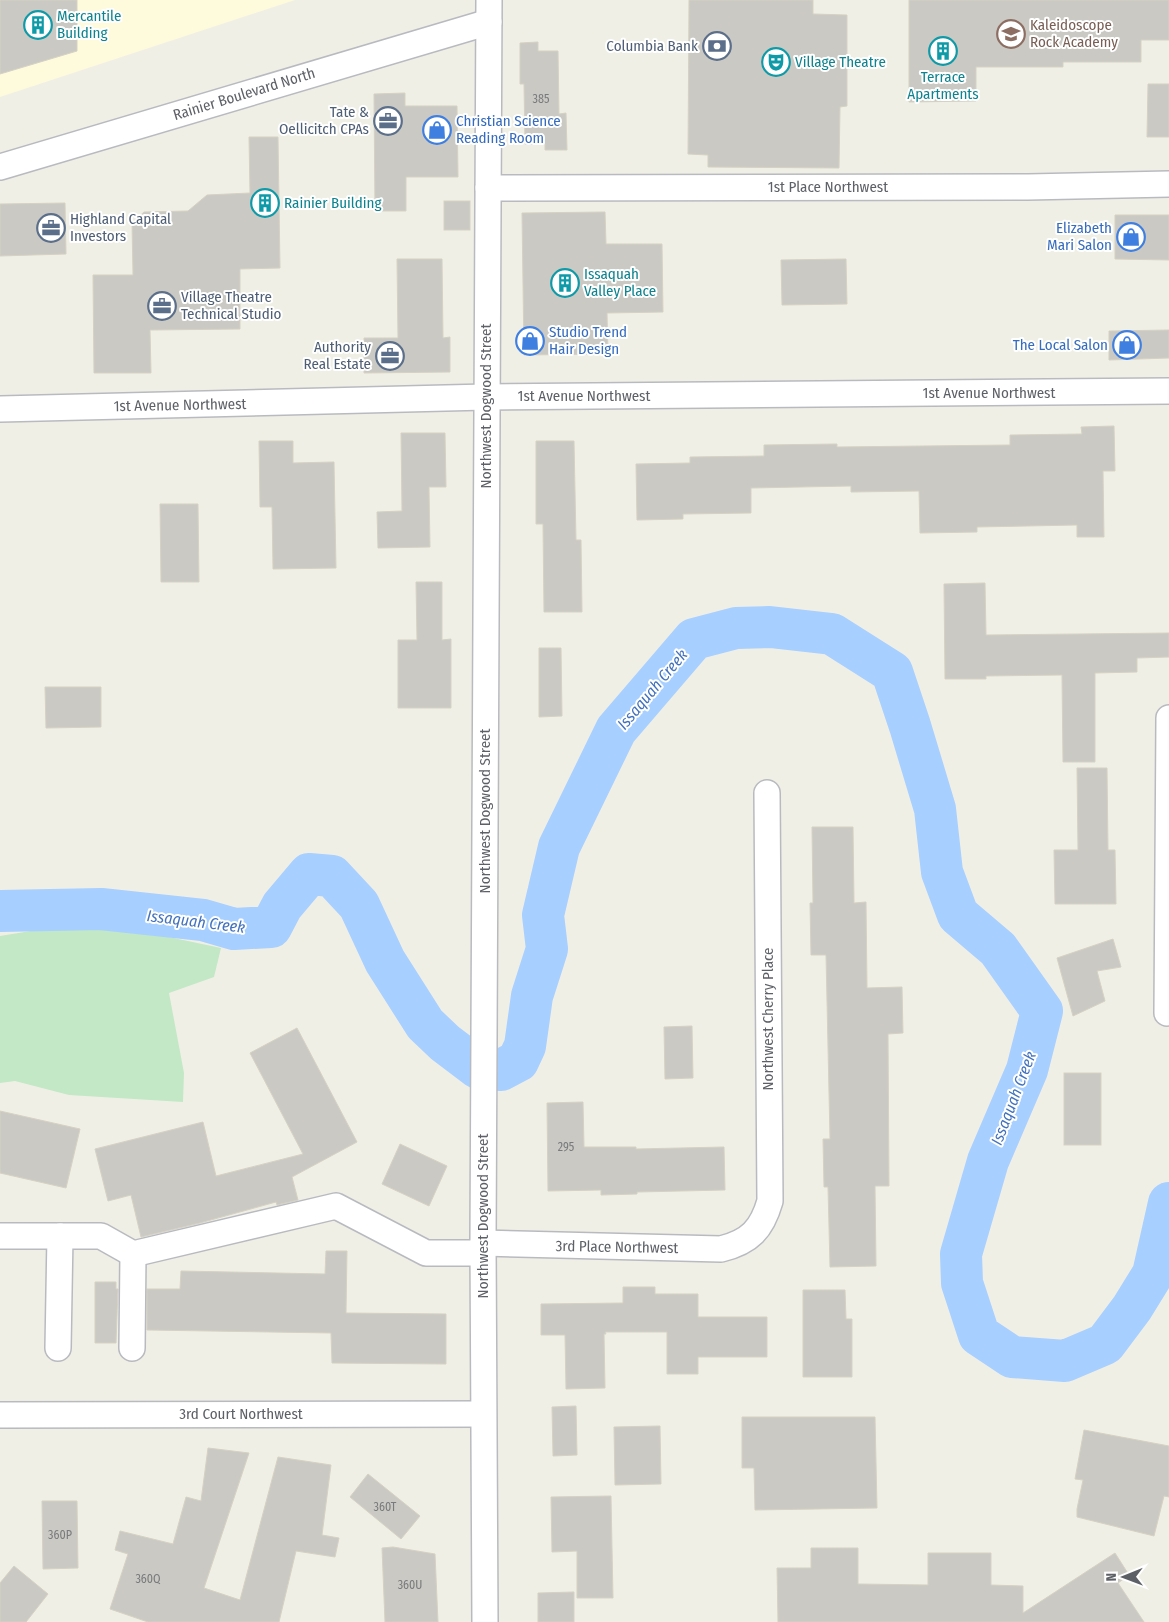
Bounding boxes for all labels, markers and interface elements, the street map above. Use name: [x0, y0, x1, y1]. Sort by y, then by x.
place label: Mercantile Building: [57, 7, 121, 42]
building icon: Mercantile Building: [23, 10, 53, 40]
place label: Kaleidoscope Rock Academy: [1030, 16, 1118, 51]
school or university icon: Kaleidoscope Rock Academy: [996, 19, 1026, 49]
bank icon: Columbia Bank: [702, 31, 732, 61]
building icon: Terrace Apartments: [928, 36, 958, 66]
place label: Columbia Bank: [606, 37, 698, 55]
theatre icon: Village Theatre: [761, 47, 791, 77]
place label: Village Theatre: [795, 53, 886, 71]
street label: Rainier Boulevard North: [171, 64, 317, 124]
place label: Terrace Apartments: [907, 68, 979, 103]
house number: 385: [533, 92, 550, 106]
place label: Tate & Oellicitch CPAs: [279, 103, 369, 138]
office icon: Tate & Oellicitch CPAs: [373, 106, 403, 136]
place label: Christian Science Reading Room: [456, 112, 561, 147]
shop icon: Christian Science Reading Room: [422, 115, 452, 145]
street label: 1st Place Northwest: [768, 178, 888, 196]
building icon: Rainier Building: [250, 188, 280, 218]
place label: Rainier Building: [284, 194, 382, 212]
place label: Highland Capital Investors: [70, 210, 171, 245]
office icon: Highland Capital Investors: [36, 213, 66, 243]
place label: Elizabeth Mari Salon: [1047, 219, 1112, 254]
shop icon: Elizabeth Mari Salon: [1116, 222, 1146, 252]
place label: Issaquah Valley Place: [584, 265, 656, 300]
building icon: Issaquah Valley Place: [550, 268, 580, 298]
place label: Village Theatre Technical Studio: [181, 288, 282, 323]
office icon: Village Theatre Technical Studio: [147, 291, 177, 321]
street label: Northwest Dogwood Street: [477, 323, 495, 488]
place label: Studio Trend Hair Design: [549, 323, 627, 358]
shop icon: Studio Trend Hair Design: [515, 326, 545, 356]
shop icon: The Local Salon: [1112, 330, 1142, 360]
place label: The Local Salon: [1013, 336, 1108, 354]
place label: Authority Real Estate: [303, 338, 371, 373]
office icon: Authority Real Estate: [375, 341, 405, 371]
street label: 1st Avenue Northwest: [923, 384, 1056, 402]
street label: 1st Avenue Northwest: [518, 387, 651, 405]
street label: 1st Avenue Northwest: [113, 395, 247, 415]
water label: Issaquah Creek: [613, 645, 691, 733]
street label: Northwest Dogwood Street: [476, 728, 494, 893]
water label: Issaquah Creek: [146, 906, 246, 937]
street label: Northwest Cherry Place: [759, 947, 777, 1091]
water label: Issaquah Creek: [987, 1049, 1040, 1148]
street label: Northwest Dogwood Street: [474, 1133, 492, 1298]
house number: 295: [558, 1140, 575, 1154]
street label: 3rd Place Northwest: [555, 1237, 679, 1257]
street label: 3rd Court Northwest: [179, 1405, 303, 1423]
house number: 360T: [374, 1500, 397, 1514]
house number: 360P: [48, 1528, 72, 1542]
north arrow: [1099, 1552, 1149, 1602]
house number: 360Q: [135, 1572, 161, 1586]
text: N: [1103, 1573, 1120, 1582]
house number: 360U: [398, 1578, 422, 1592]

